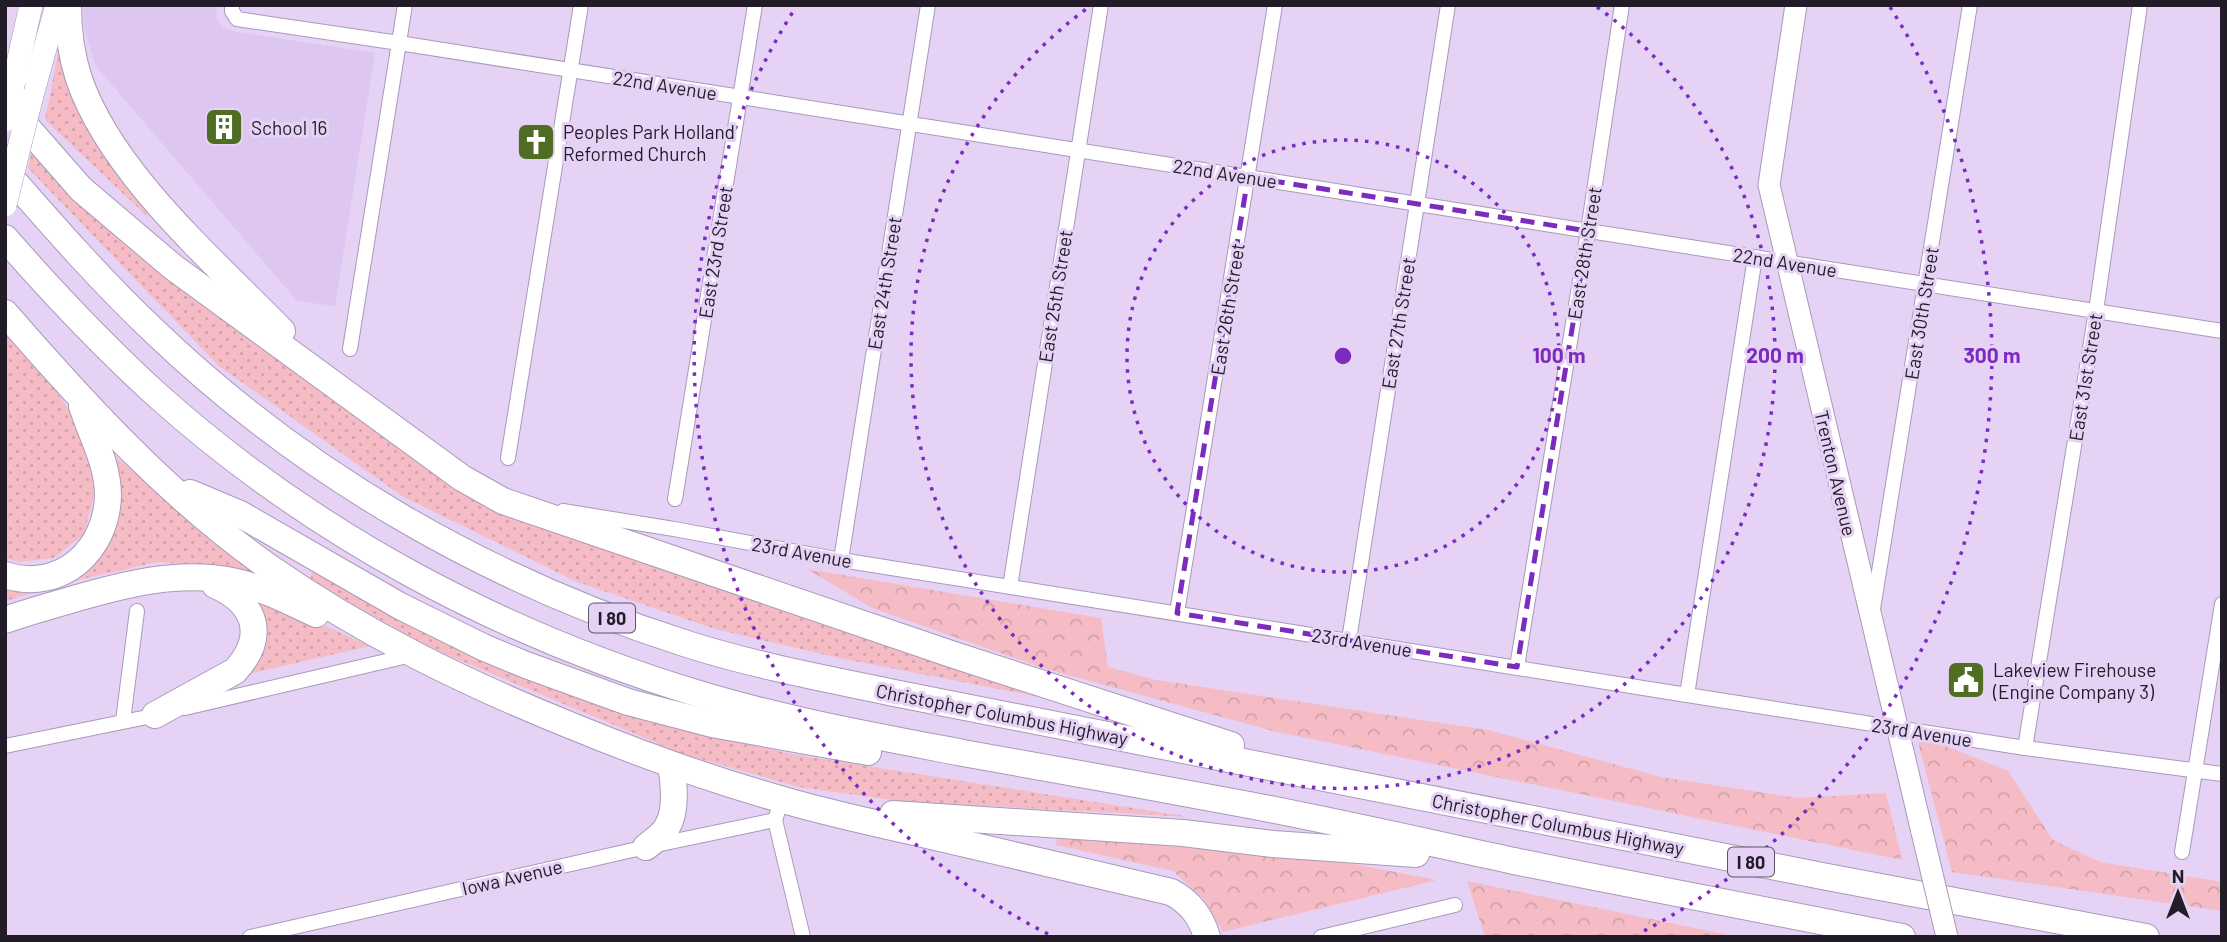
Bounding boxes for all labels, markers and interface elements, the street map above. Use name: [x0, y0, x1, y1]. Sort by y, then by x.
street label: 22nd Avenue: [611, 65, 719, 105]
building icon: School 16: [203, 106, 245, 148]
place label: School 16: [251, 116, 327, 139]
place label: Peoples Park Holland Reformed Church: [563, 120, 735, 165]
church icon: Peoples Park Holland Reformed Church: [515, 121, 557, 163]
street label: 22nd Avenue: [1171, 153, 1279, 193]
street label: East 23rd Street: [693, 184, 737, 320]
street label: East 28th Street: [1562, 185, 1606, 321]
street label: East 24th Street: [862, 215, 906, 351]
street label: East 25th Street: [1033, 228, 1077, 364]
street label: East 26th Street: [1205, 241, 1249, 377]
street label: 22nd Avenue: [1731, 242, 1839, 282]
street label: East 30th Street: [1899, 245, 1943, 381]
street label: East 27th Street: [1376, 255, 1420, 391]
street label: East 31st Street: [2064, 311, 2106, 443]
text: 100 m: [1532, 342, 1586, 367]
text: 200 m: [1746, 342, 1804, 367]
text: 300 m: [1963, 342, 2021, 367]
centre of rings: [1331, 344, 1355, 368]
street label: Trenton Avenue: [1810, 408, 1862, 538]
street label: 23rd Avenue: [750, 532, 854, 572]
road number: I 80: [589, 604, 635, 632]
street label: 23rd Avenue: [1310, 623, 1414, 661]
place label: Lakeview Firehouse (Engine Company 3): [1992, 658, 2156, 703]
public building icon: Lakeview Firehouse (Engine Company 3): [1945, 659, 1987, 701]
street label: Christopher Columbus Highway: [874, 678, 1130, 750]
street label: 23rd Avenue: [1870, 713, 1974, 751]
street label: Christopher Columbus Highway: [1430, 788, 1686, 860]
road number: I 80: [1728, 848, 1774, 876]
street label: Iowa Avenue: [460, 854, 564, 900]
north arrow: [2143, 858, 2213, 928]
text: N: [2172, 864, 2184, 887]

